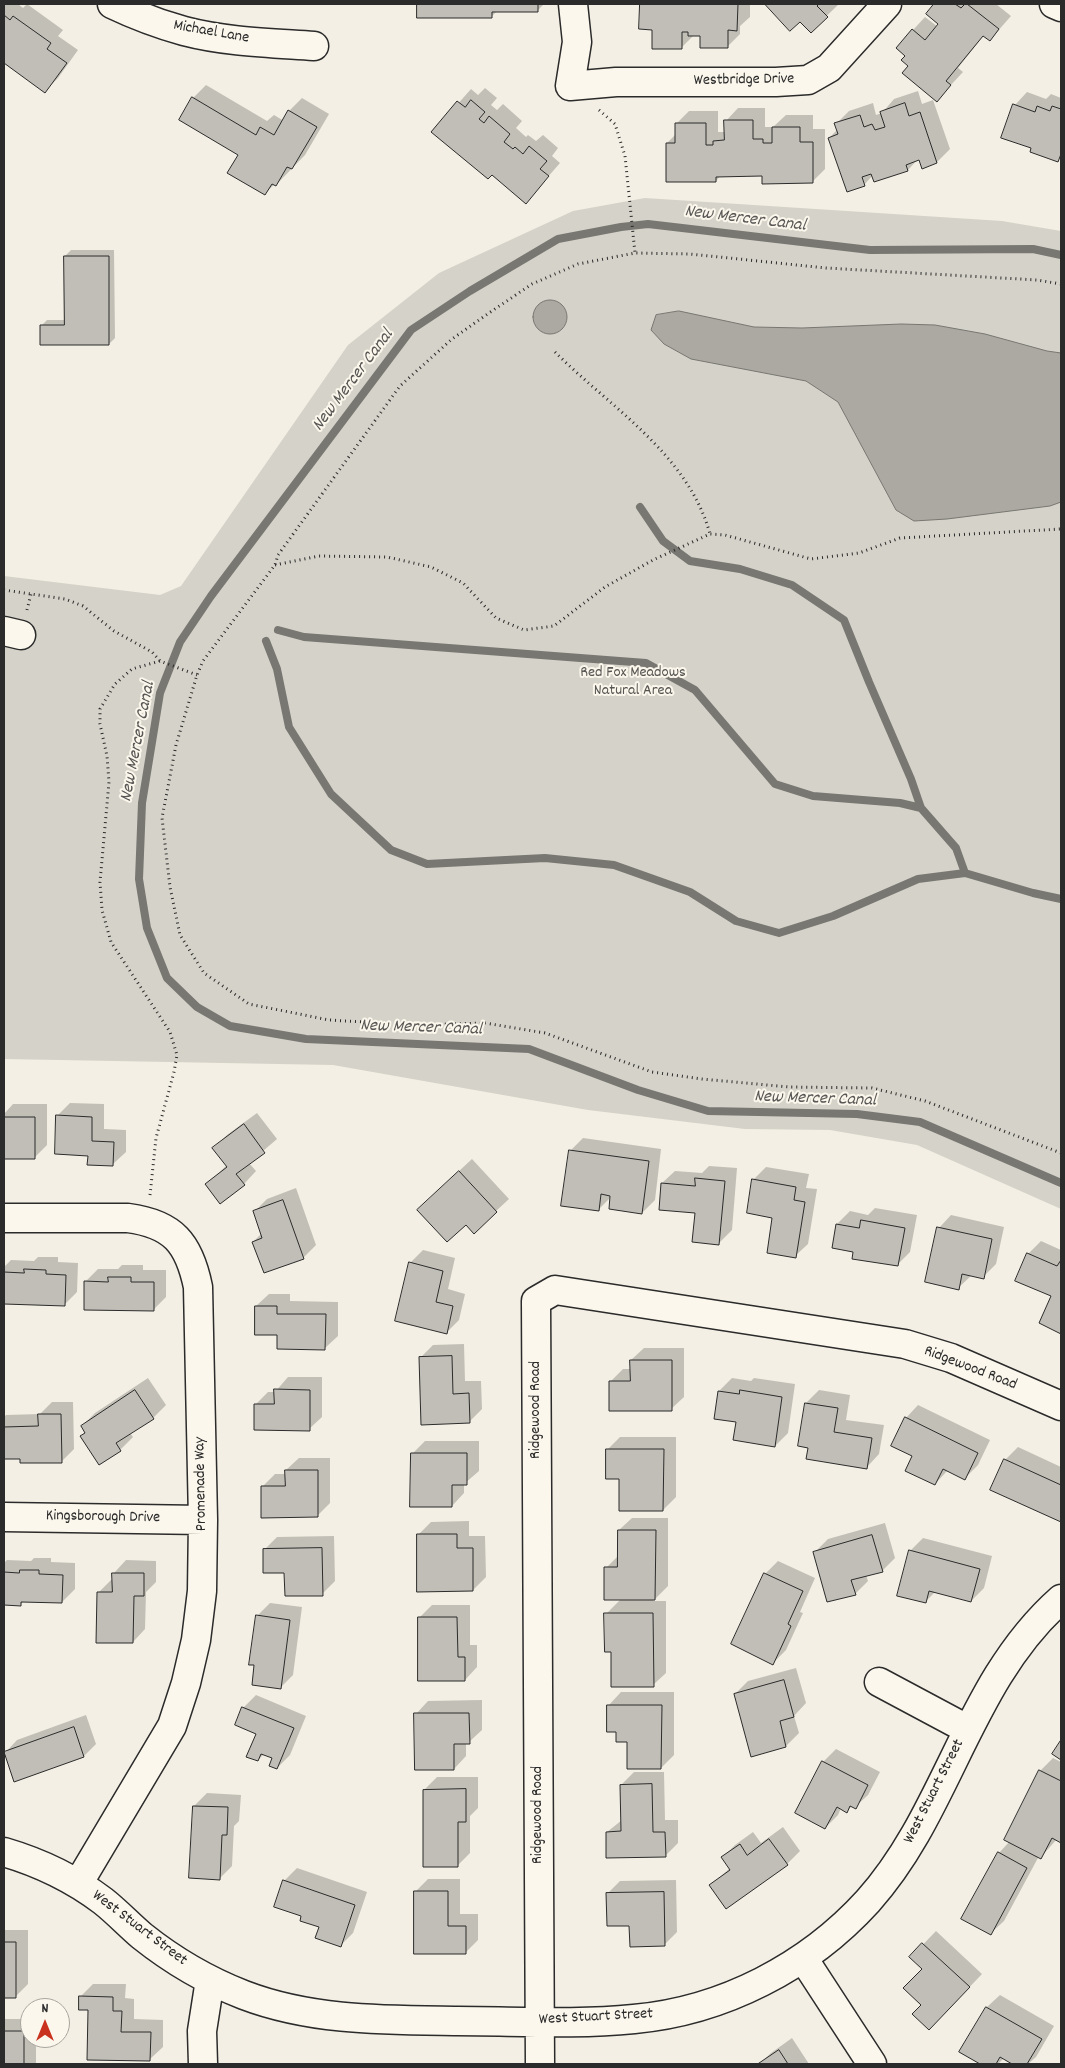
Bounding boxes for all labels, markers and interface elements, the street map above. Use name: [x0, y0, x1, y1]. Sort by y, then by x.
street label: Michael Lane: [172, 17, 250, 49]
street label: Westbridge Drive: [693, 71, 795, 91]
water label: New Mercer Canal: [683, 202, 807, 238]
water label: New Mercer Canal: [309, 326, 399, 436]
park label: Red Fox Meadows Natural Area: [580, 664, 686, 702]
water label: New Mercer Canal: [117, 680, 161, 804]
water label: New Mercer Canal: [360, 1016, 482, 1042]
water label: New Mercer Canal: [754, 1087, 876, 1113]
street label: Ridgewood Road: [921, 1342, 1019, 1396]
street label: Ridgewood Road: [527, 1361, 547, 1459]
street label: Promenade Way: [192, 1437, 212, 1531]
street label: Kingsborough Drive: [46, 1507, 160, 1529]
street label: West Stuart Street: [901, 1737, 969, 1847]
street label: Ridgewood Road: [529, 1766, 549, 1864]
street label: West Stuart Street: [88, 1887, 190, 1971]
north arrow: [20, 1998, 70, 2048]
text: N: [42, 1999, 48, 2019]
street label: West Stuart Street: [538, 2005, 654, 2031]

